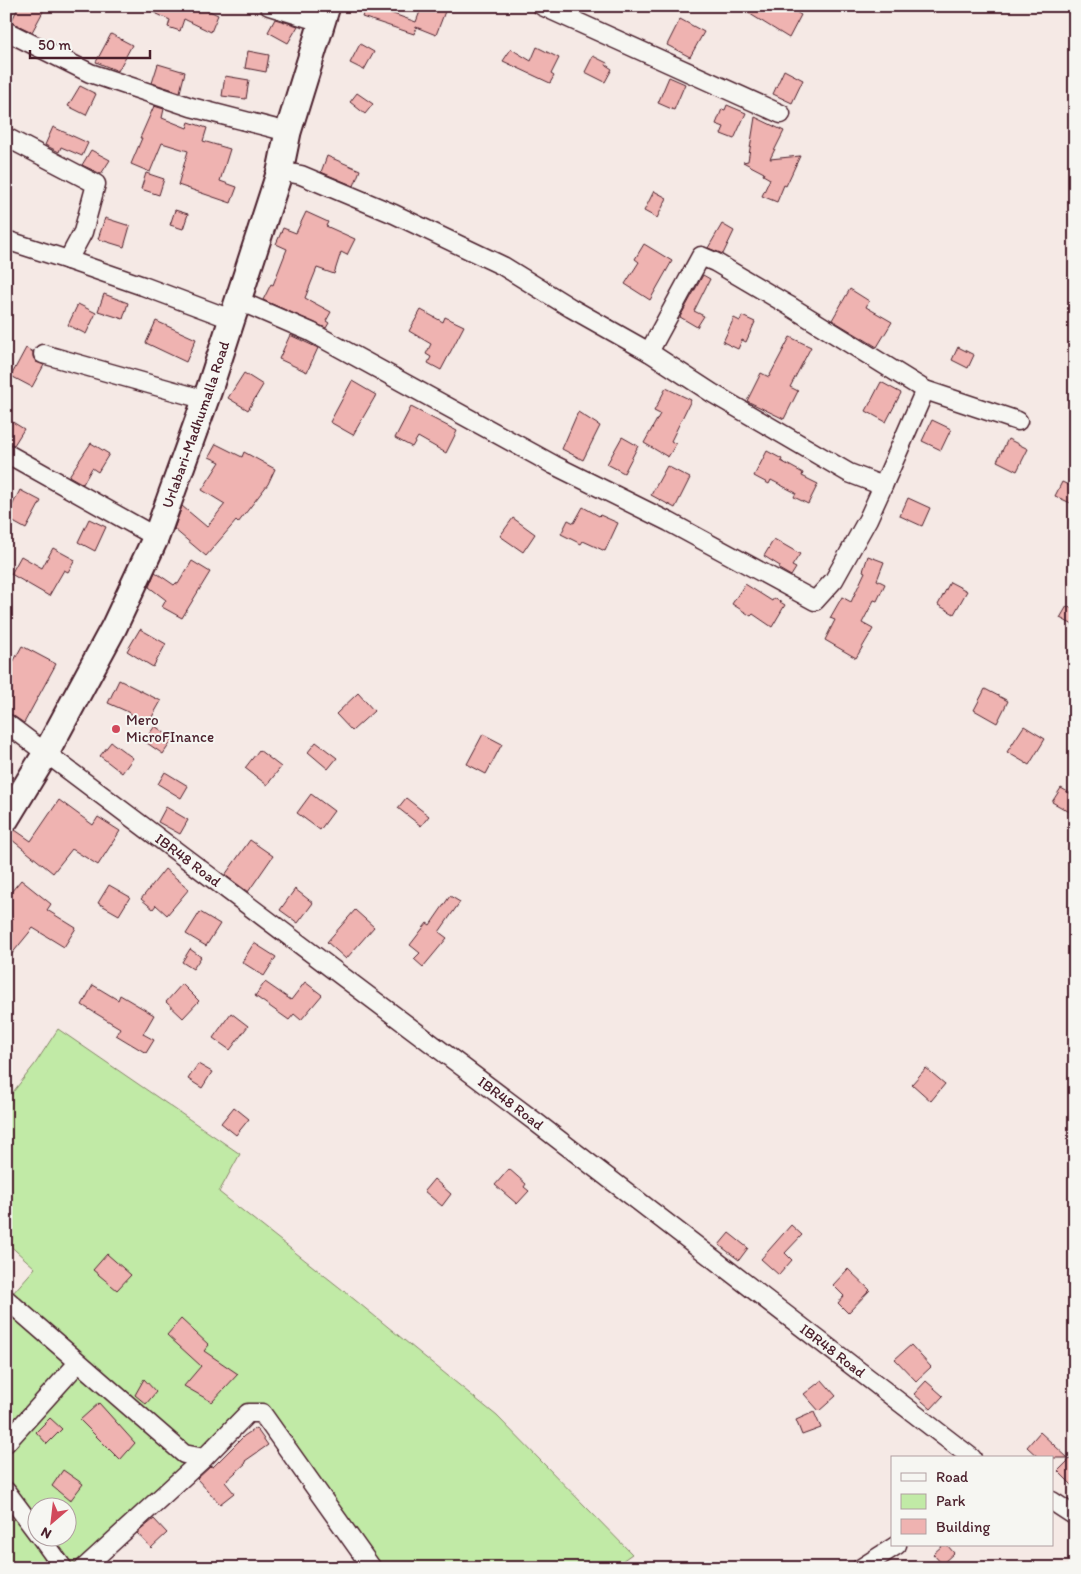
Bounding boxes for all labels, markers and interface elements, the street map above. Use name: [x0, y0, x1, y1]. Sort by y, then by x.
scale bar: [30, 28, 150, 60]
text: 50 m: [38, 36, 71, 54]
street label: Urlabari-Madhumalla Road: [158, 338, 234, 510]
place label: Mero MicroFInance: [126, 711, 214, 746]
marker: Mero MicroFInance: [110, 723, 122, 735]
street label: IBR48 Road: [152, 830, 225, 891]
street label: IBR48 Road: [474, 1073, 548, 1134]
street label: IBR48 Road: [796, 1320, 870, 1382]
legend: [891, 1456, 1054, 1546]
text: Road: [936, 1468, 969, 1486]
text: Park: [936, 1492, 966, 1510]
north arrow: [28, 1496, 78, 1546]
text: Building: [936, 1518, 990, 1536]
text: N: [38, 1523, 54, 1543]

